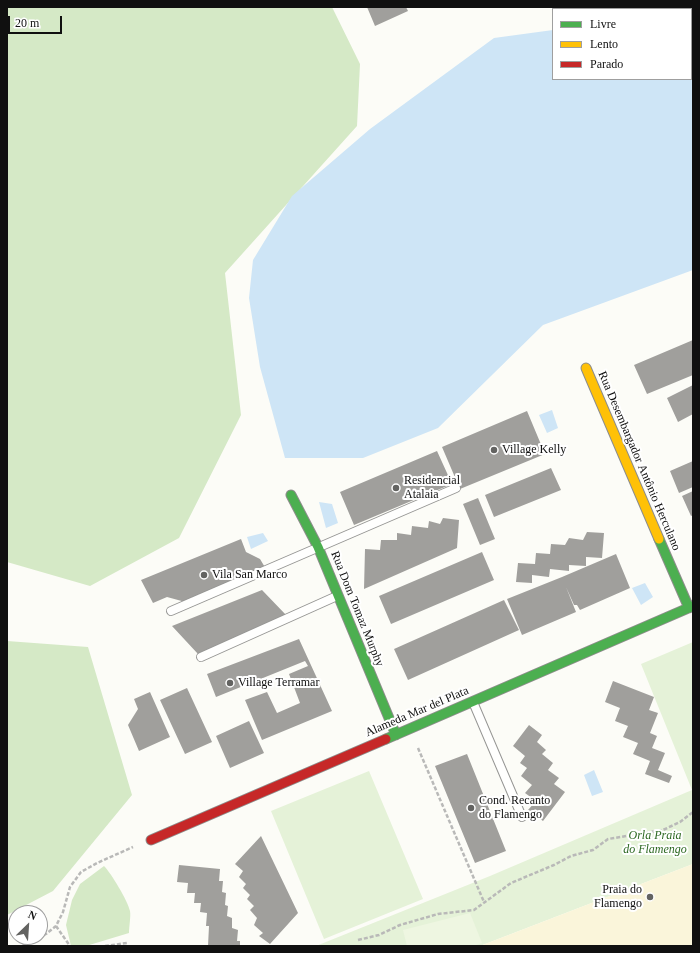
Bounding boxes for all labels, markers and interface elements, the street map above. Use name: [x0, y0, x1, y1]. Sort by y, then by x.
scale bar: [10, 8, 64, 34]
legend: [552, 8, 692, 80]
text: 20 m: [15, 16, 39, 30]
text: Livre: [590, 17, 616, 31]
text: Lento: [590, 37, 618, 51]
text: Parado: [590, 57, 623, 71]
street label: Rua Desembargador Antônio Herculano: [595, 369, 683, 553]
place label: Village Kelly: [502, 443, 566, 457]
marker: Village Kelly: [489, 445, 499, 455]
place label: Residencial Atalaia: [404, 474, 460, 502]
marker: Residencial Atalaia: [391, 483, 401, 493]
street label: Rua Dom Tomaz Murphy: [327, 549, 387, 669]
place label: Vila San Marco: [212, 568, 287, 582]
marker: Vila San Marco: [199, 570, 209, 580]
place label: Village Terramar: [238, 676, 319, 690]
marker: Village Terramar: [225, 678, 235, 688]
street label: Alameda Mar del Plata: [363, 684, 471, 740]
place label: Cond. Recanto do Flamengo: [479, 794, 550, 822]
marker: Cond. Recanto do Flamengo: [466, 803, 476, 813]
park label: Orla Praia do Flamengo: [623, 829, 687, 857]
place label: Praia do Flamengo: [594, 883, 642, 911]
marker: Praia do Flamengo: [645, 892, 655, 902]
north arrow: [8, 905, 48, 945]
text: N: [27, 908, 39, 922]

